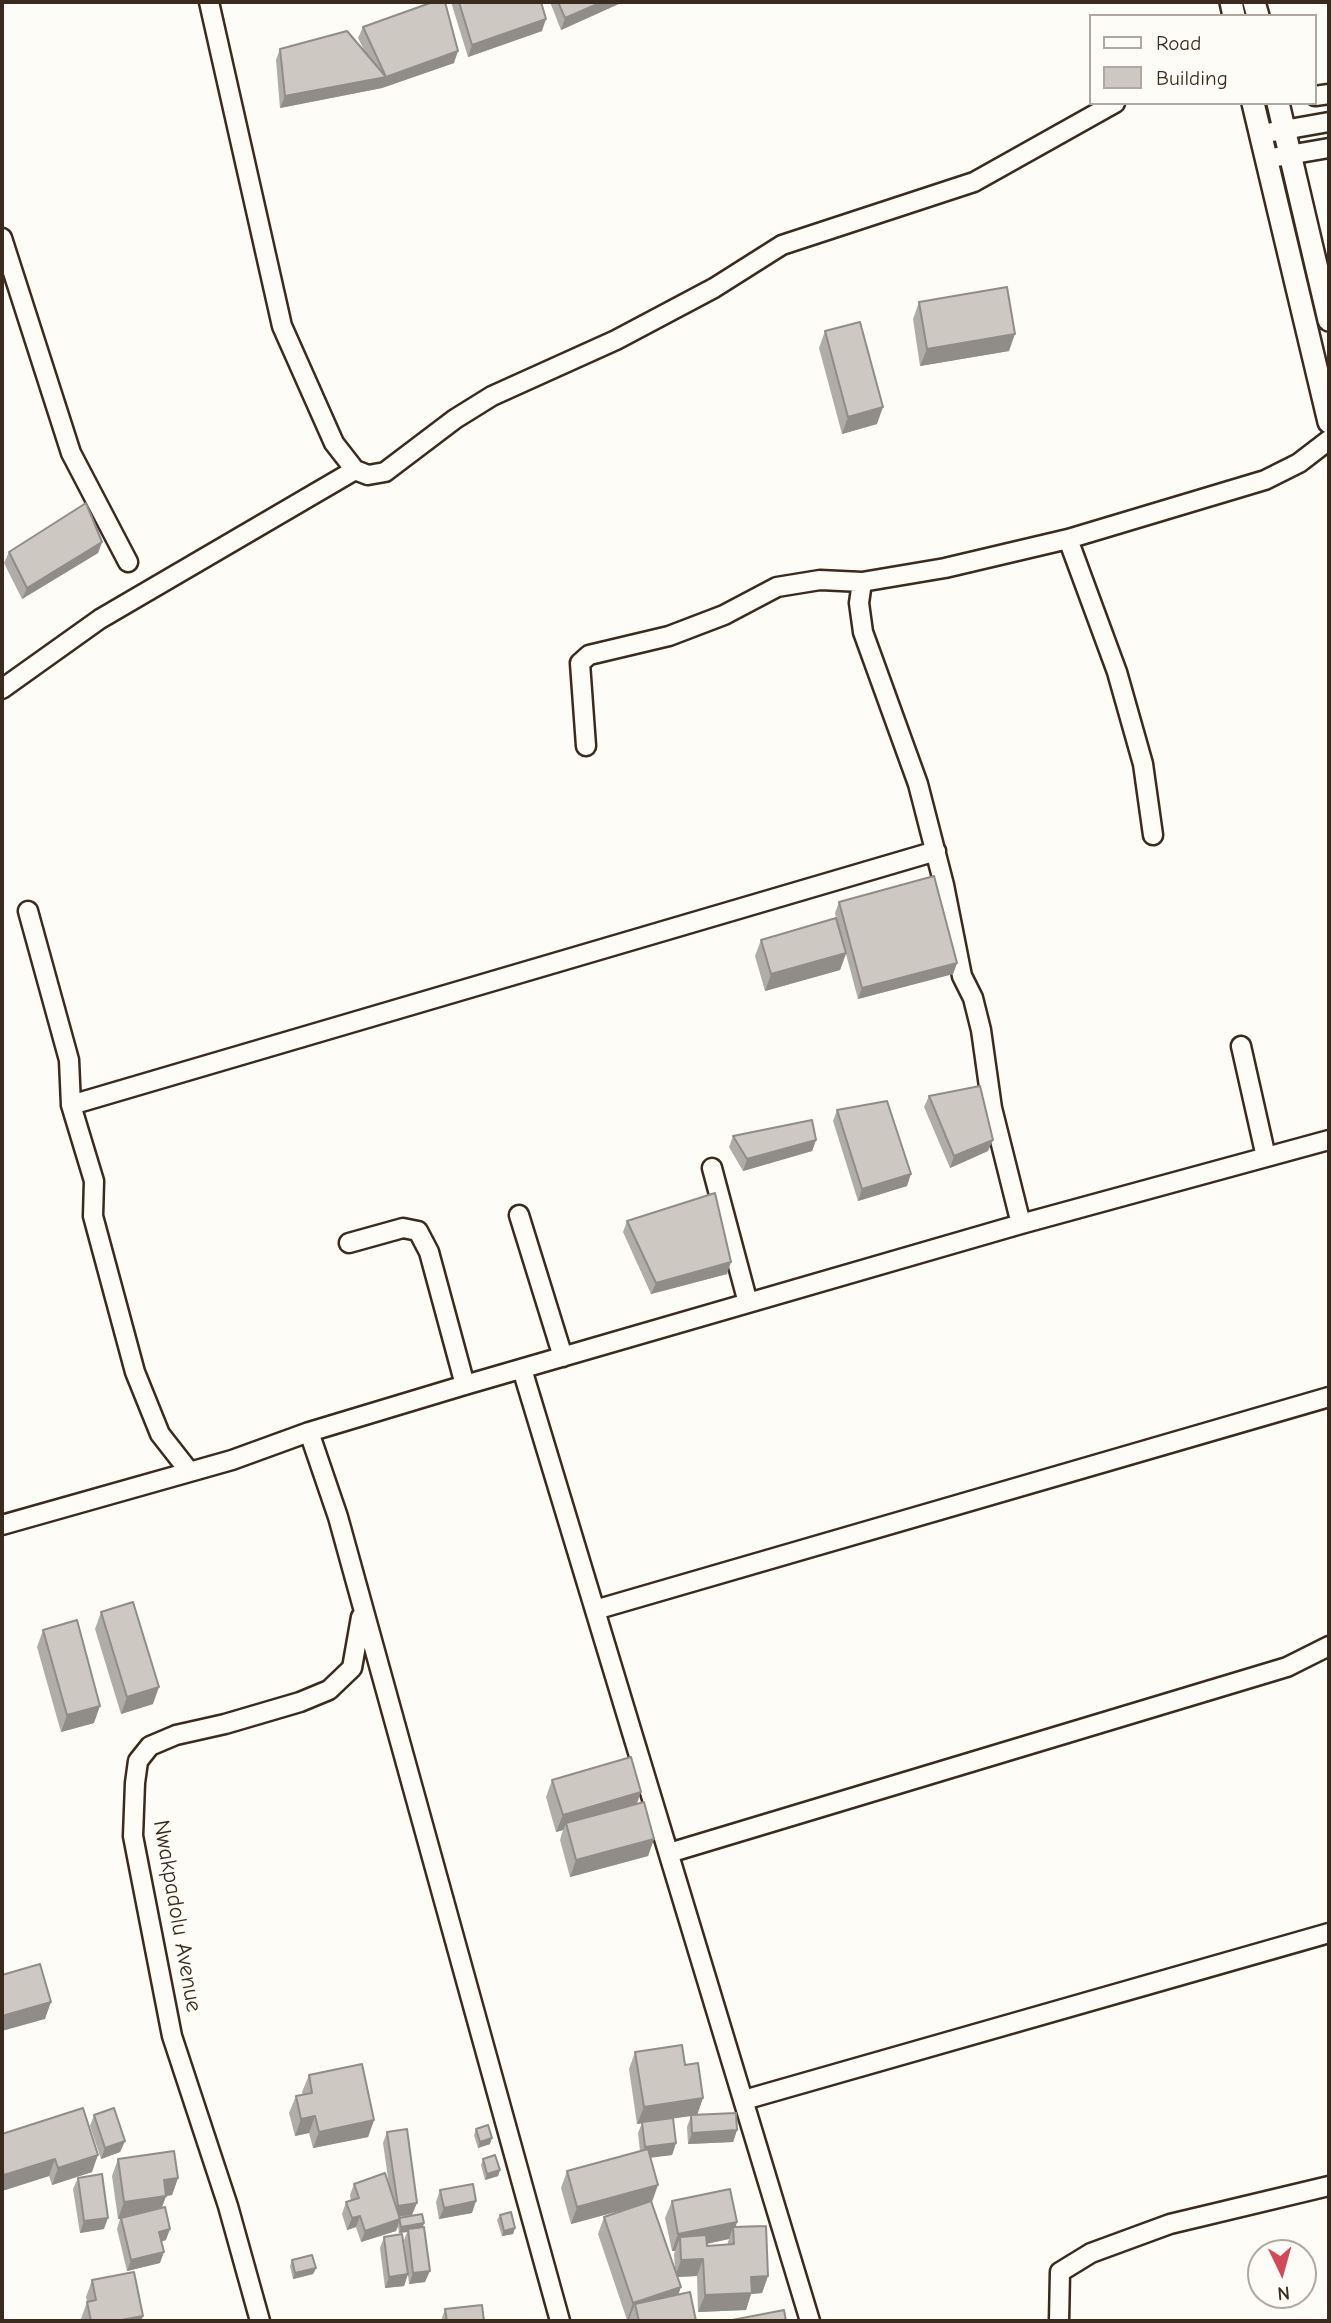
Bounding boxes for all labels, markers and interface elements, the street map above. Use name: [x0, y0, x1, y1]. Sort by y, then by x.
legend: [1090, 14, 1317, 105]
text: Road: [1156, 31, 1201, 55]
text: Building: [1156, 66, 1228, 90]
street label: Nwakpadolu Avenue: [147, 1818, 207, 2014]
north arrow: [1247, 2239, 1317, 2309]
text: N: [1277, 2281, 1291, 2304]

